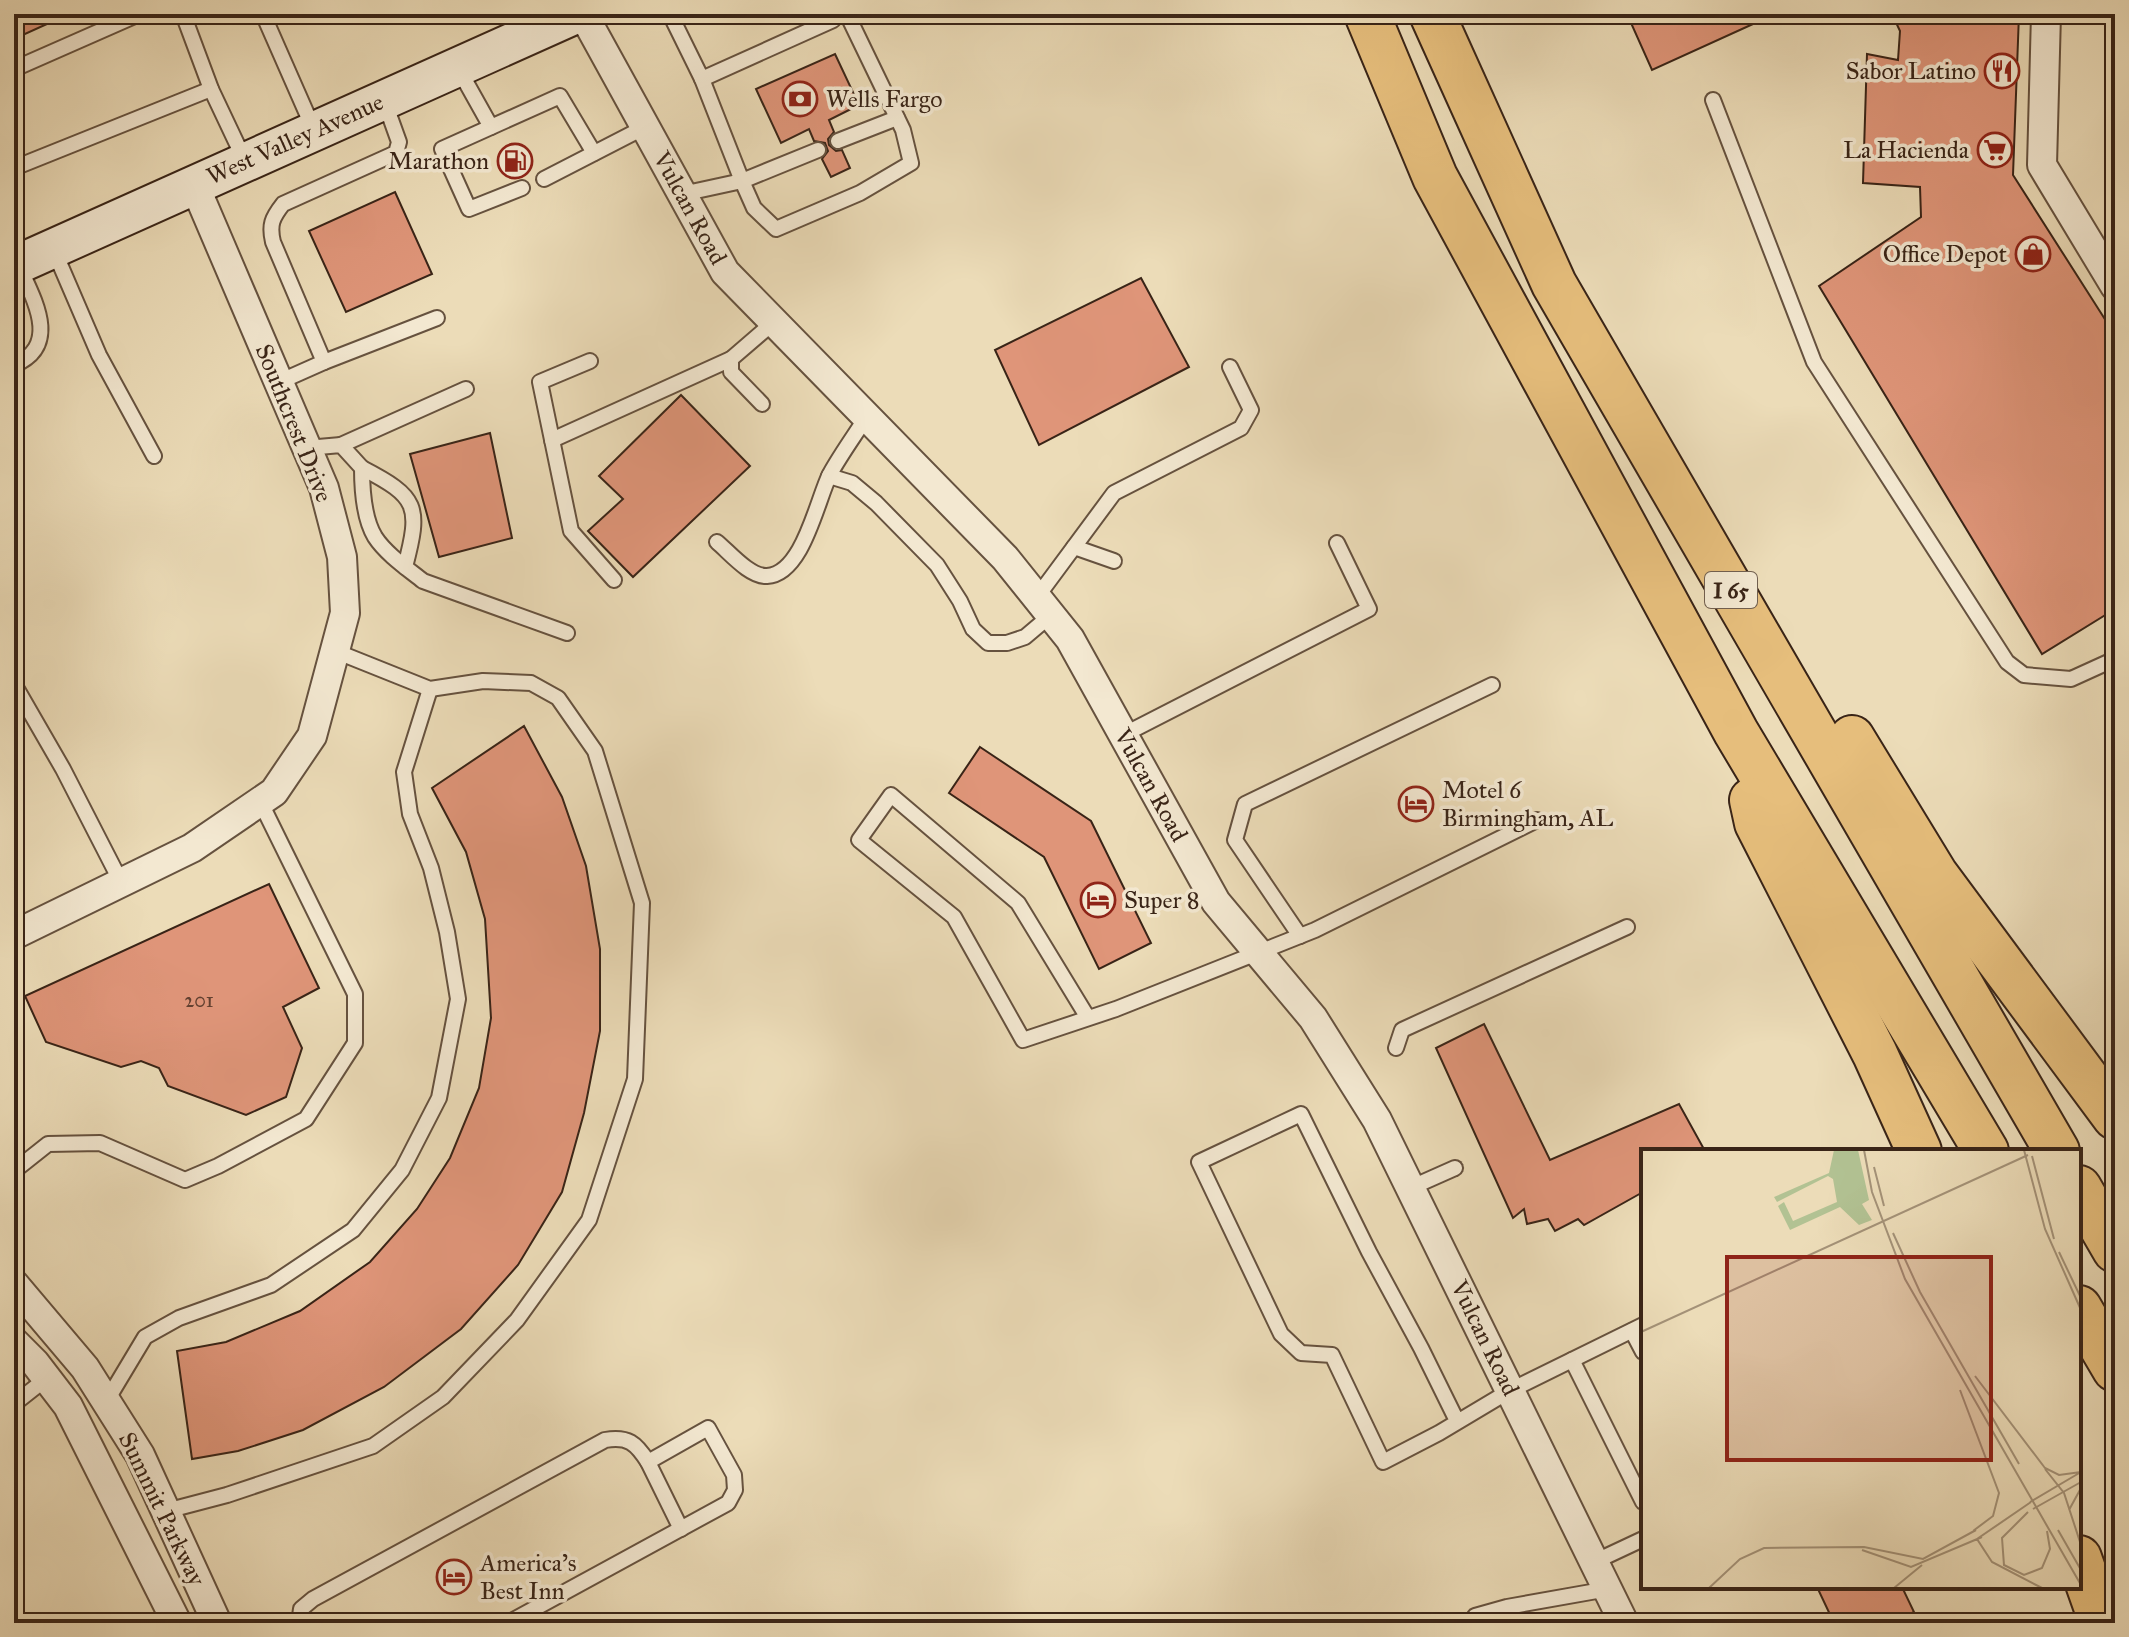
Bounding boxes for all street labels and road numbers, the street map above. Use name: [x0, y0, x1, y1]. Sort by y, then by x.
street label: West Valley Avenue: [202, 87, 388, 191]
street label: Vulcan Road: [646, 145, 733, 270]
street label: Southcrest Drive: [249, 340, 339, 506]
road number: I 65: [1705, 572, 1757, 608]
street label: Vulcan Road: [1107, 722, 1194, 847]
street label: Vulcan Road: [1444, 1274, 1526, 1401]
street label: Summit Parkway: [112, 1427, 212, 1591]

